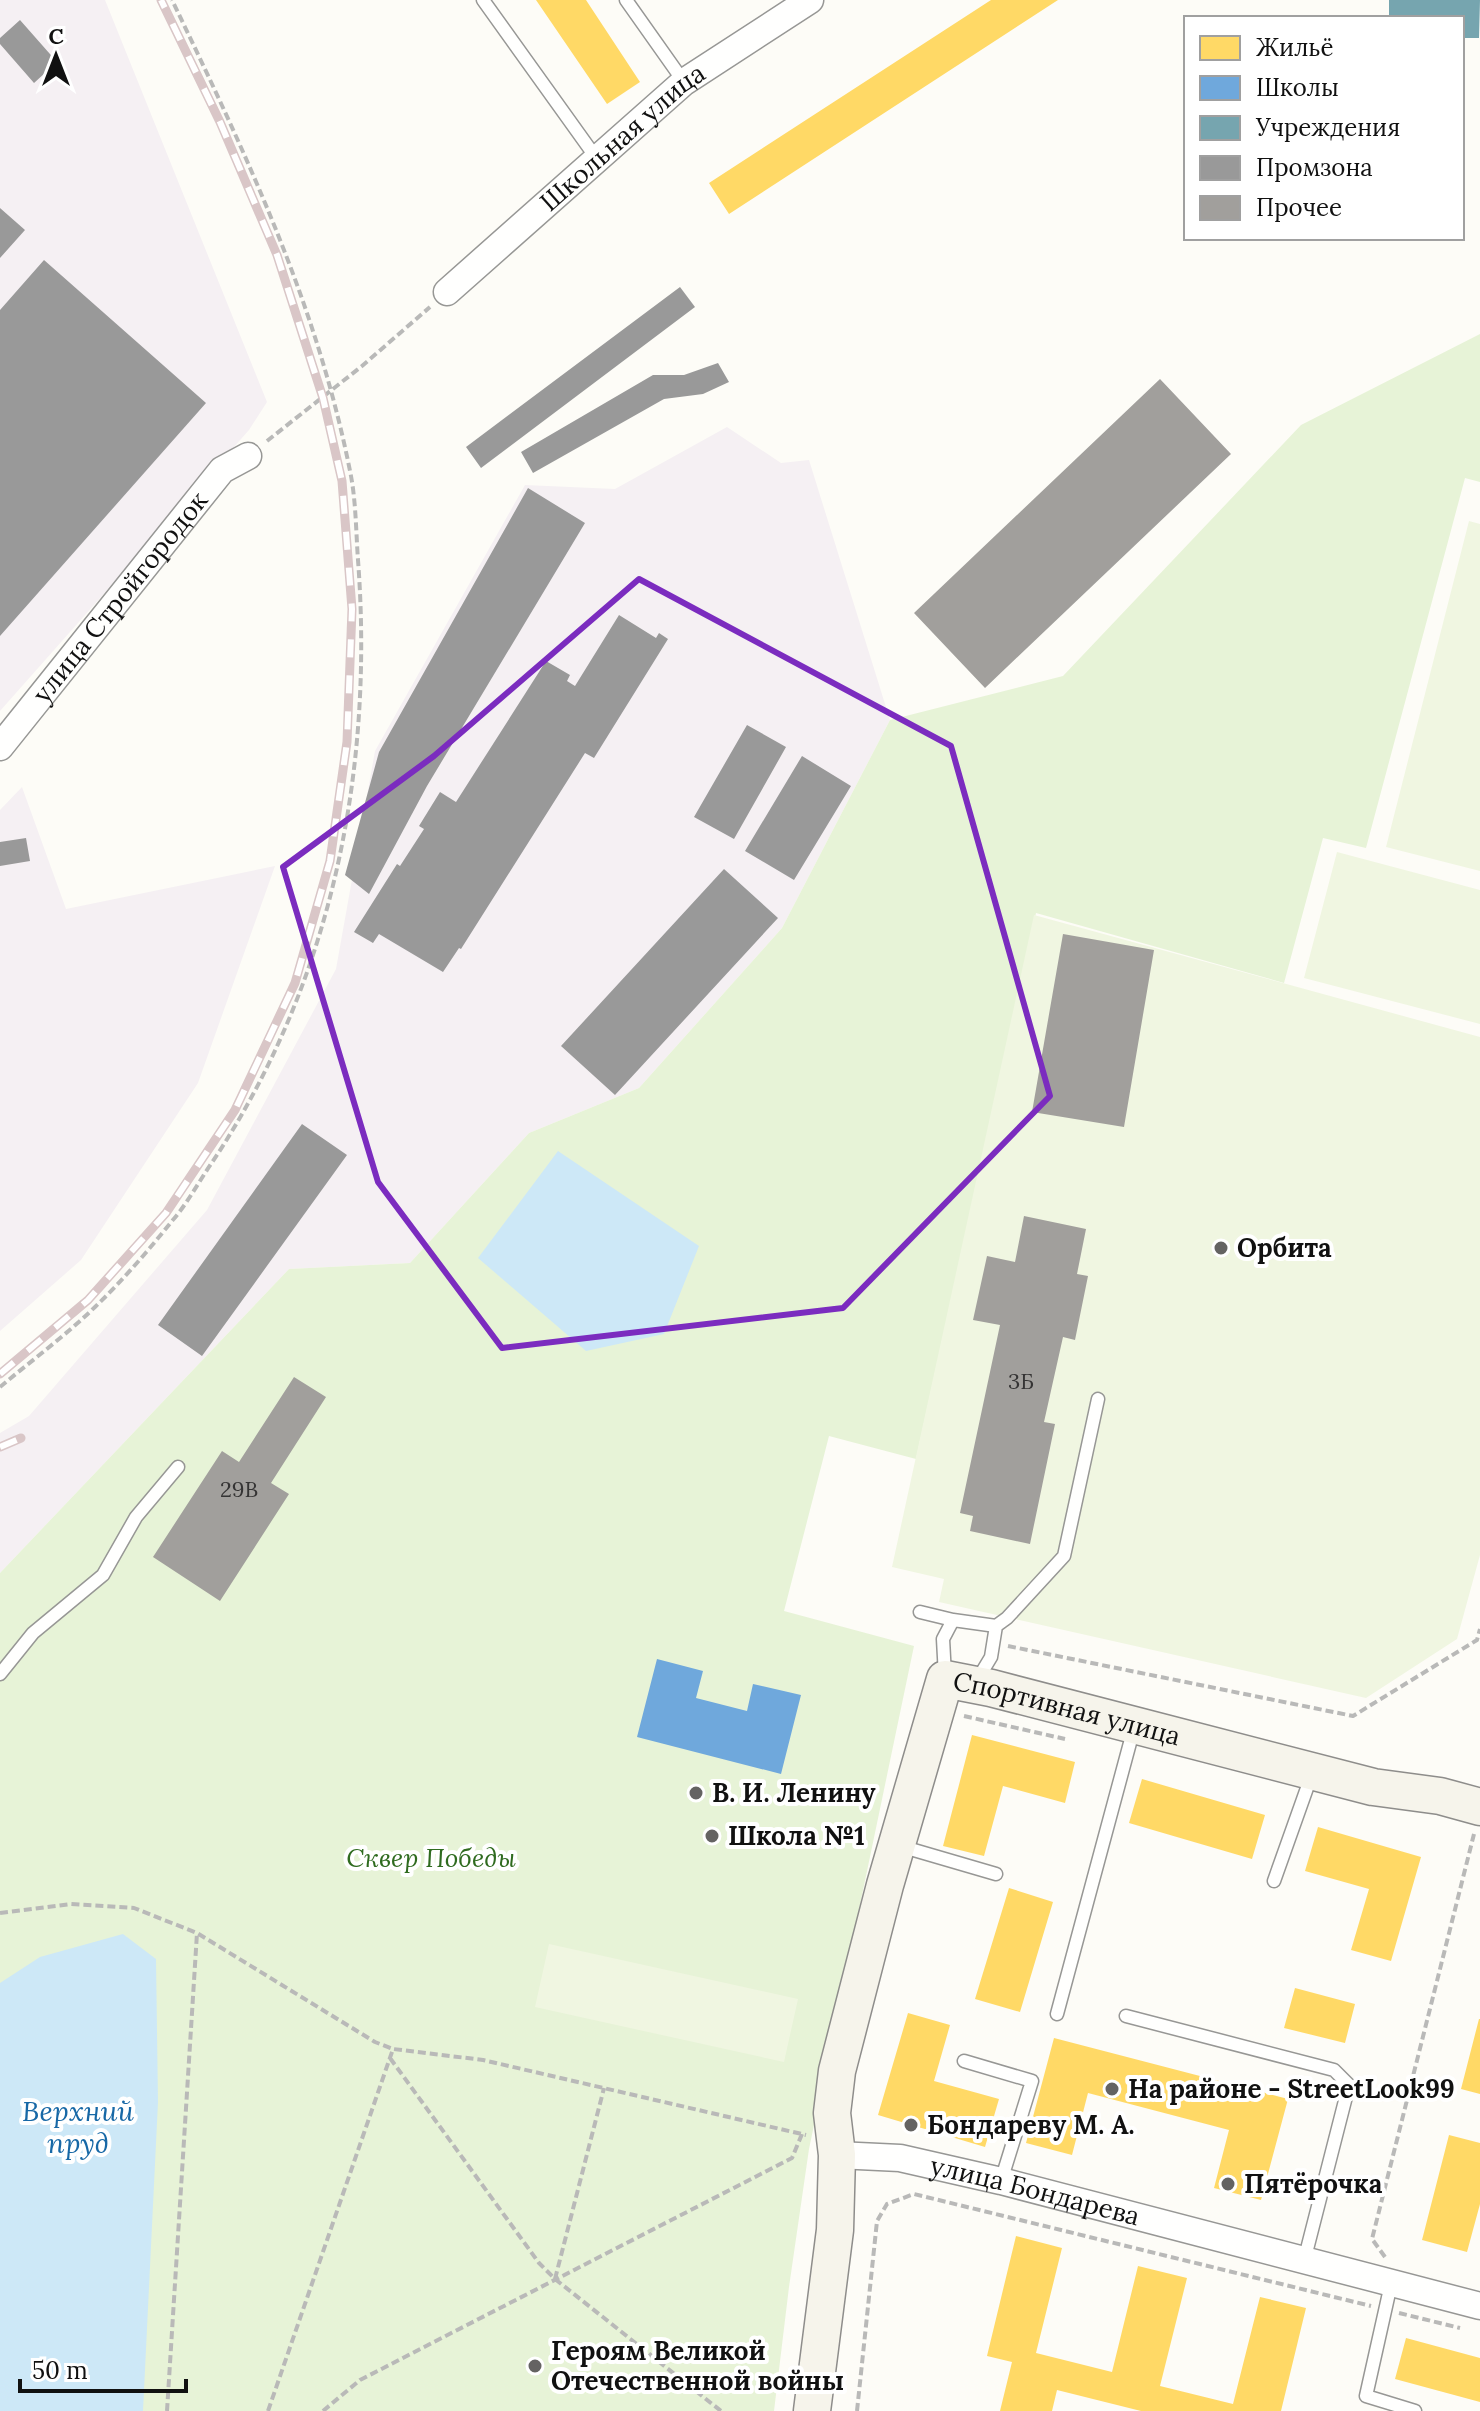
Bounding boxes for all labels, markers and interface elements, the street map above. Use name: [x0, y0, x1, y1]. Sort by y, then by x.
north arrow: [16, 16, 96, 96]
legend: [1184, 16, 1464, 240]
text: С: [48, 22, 64, 50]
text: Жильё: [1256, 32, 1334, 63]
street label: Школьная улица: [533, 56, 711, 218]
text: Школы: [1256, 72, 1339, 103]
text: Учреждения: [1255, 112, 1400, 143]
text: Промзона: [1256, 152, 1373, 183]
text: Прочее: [1256, 192, 1342, 223]
street label: улица Стройгородок: [25, 484, 214, 709]
place label: Орбита: [1237, 1231, 1332, 1264]
marker: Орбита: [1212, 1239, 1230, 1257]
house number: 3Б: [1008, 1367, 1034, 1395]
house number: 29В: [220, 1475, 258, 1503]
street label: Спортивная улица: [950, 1664, 1184, 1752]
place label: В. И. Ленину: [712, 1776, 876, 1809]
marker: В. И. Ленину: [687, 1784, 705, 1802]
place label: Школа №1: [728, 1819, 865, 1852]
marker: Школа №1: [703, 1827, 721, 1845]
park label: Сквер Победы: [346, 1841, 516, 1874]
place label: На районе - StreetLook99: [1128, 2072, 1455, 2105]
marker: На районе - StreetLook99: [1103, 2080, 1121, 2098]
water label: Верхний пруд: [22, 2093, 134, 2161]
place label: Бондареву М. А.: [927, 2108, 1135, 2141]
marker: Бондареву М. А.: [902, 2116, 920, 2134]
street label: улица Бондарева: [927, 2148, 1143, 2233]
place label: Пятёрочка: [1244, 2167, 1383, 2200]
marker: Пятёрочка: [1219, 2175, 1237, 2193]
place label: Героям Великой Отечественной войны: [551, 2334, 844, 2397]
scale bar: [20, 2343, 186, 2393]
text: 50 m: [32, 2355, 88, 2386]
marker: Героям Великой Отечественной войны: [526, 2357, 544, 2375]

